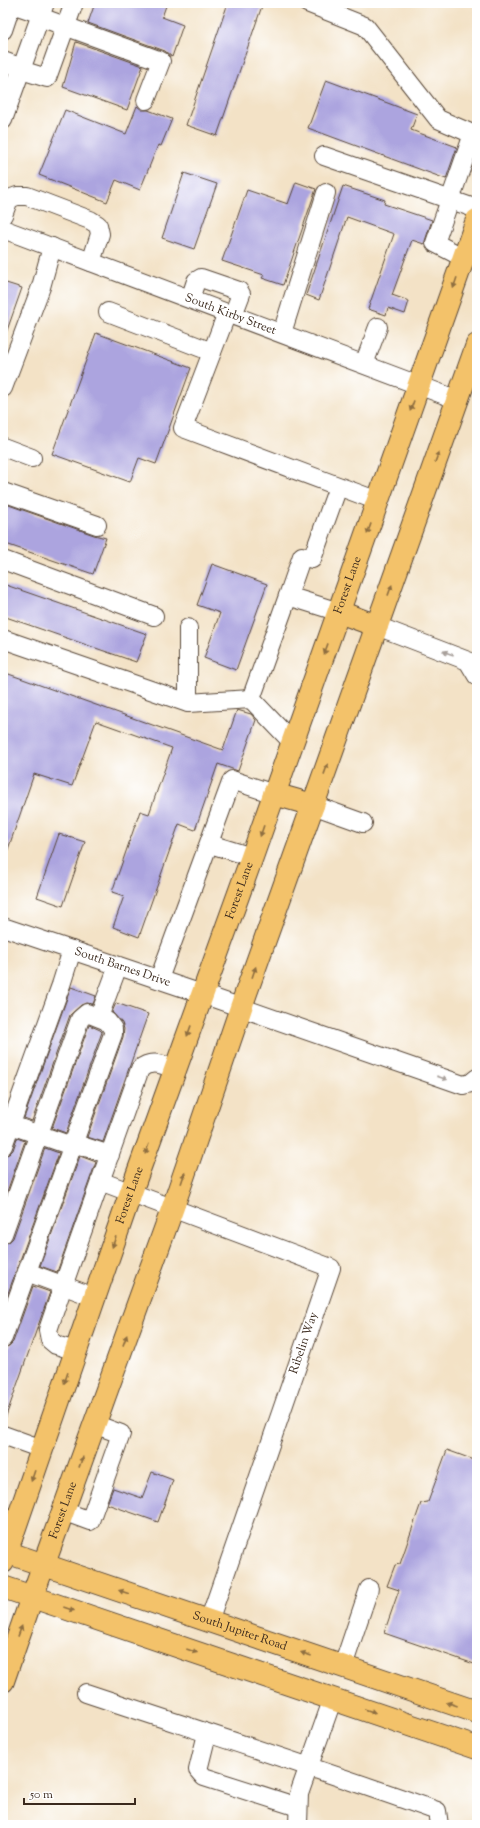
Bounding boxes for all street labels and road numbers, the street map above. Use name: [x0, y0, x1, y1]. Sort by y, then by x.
street label: South Kirby Street: [182, 289, 279, 340]
street label: Forest Lane: [330, 554, 367, 616]
street label: Forest Lane: [221, 859, 259, 922]
street label: South Barnes Drive: [72, 943, 173, 992]
street label: Forest Lane: [112, 1164, 149, 1227]
street label: Ribelin Way: [285, 1310, 323, 1376]
street label: Forest Lane: [45, 1479, 82, 1542]
street label: South Jupiter Road: [190, 1607, 290, 1656]

